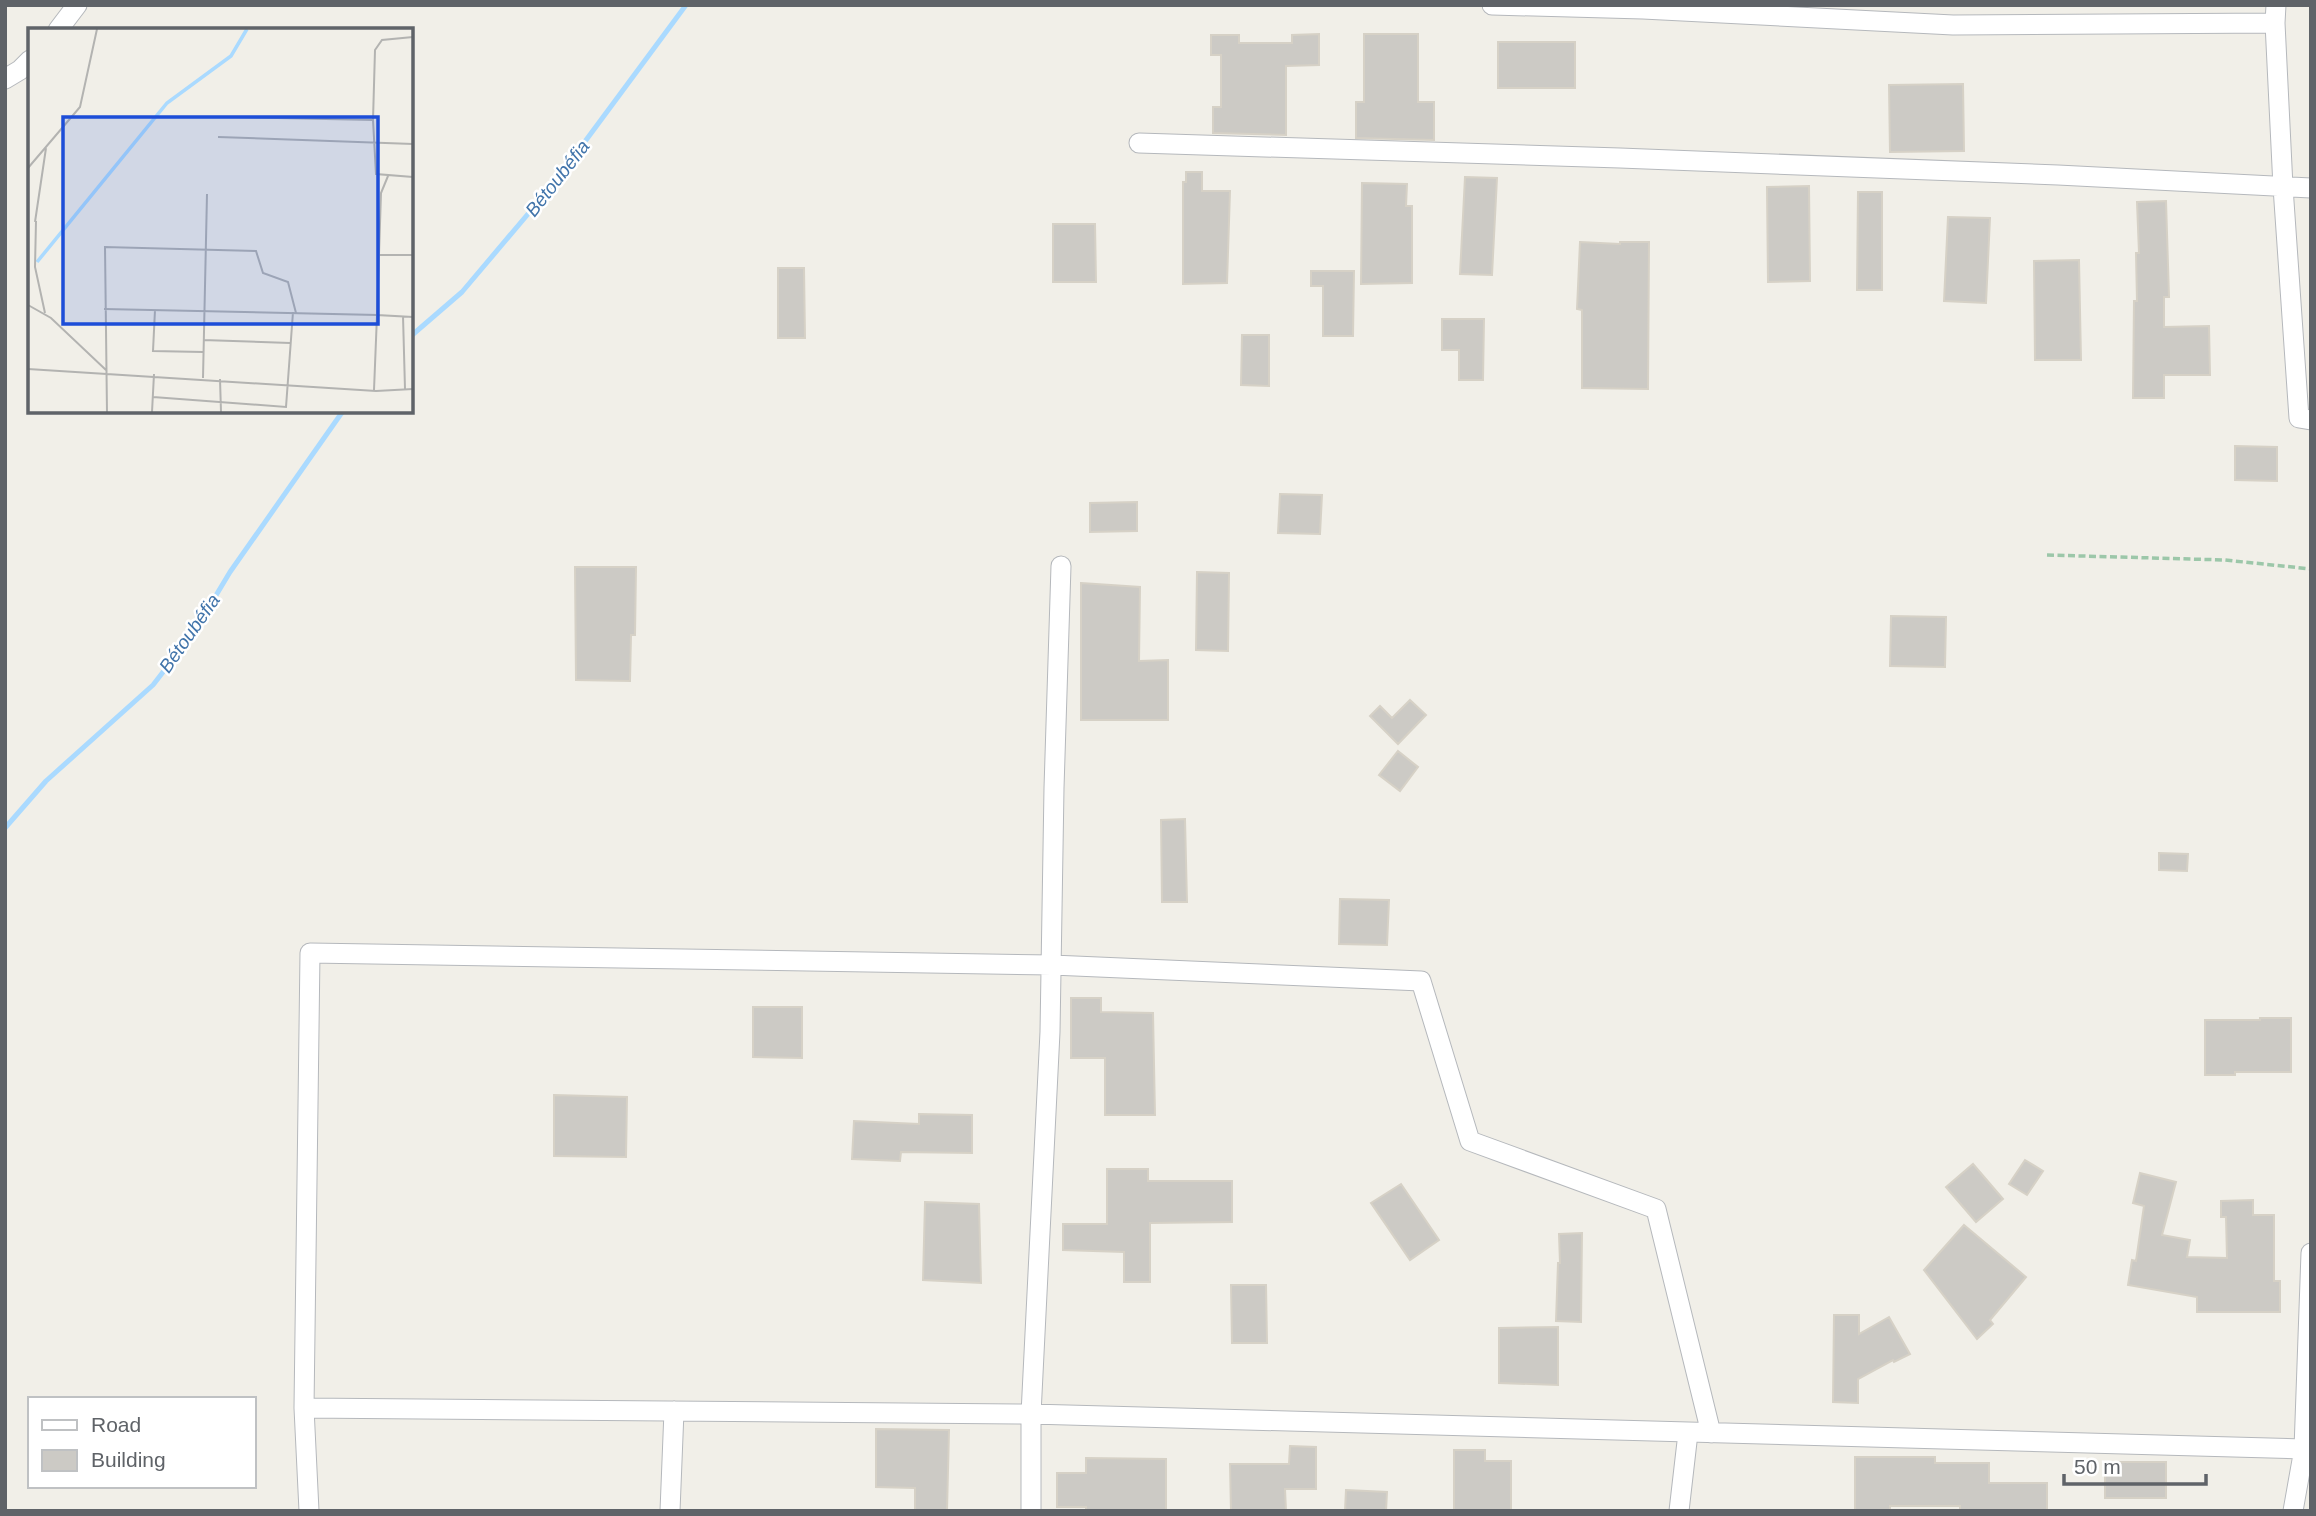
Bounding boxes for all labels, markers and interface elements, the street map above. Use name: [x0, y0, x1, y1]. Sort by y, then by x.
inset map: [28, 28, 413, 413]
water label: Bétoubéfia: [521, 136, 594, 221]
water label: Bétoubéfia: [155, 590, 224, 677]
legend: [28, 1397, 256, 1488]
text: Road: [91, 1413, 141, 1436]
scale bar: [2064, 1442, 2206, 1486]
text: Building: [91, 1448, 166, 1471]
text: 50 m: [2074, 1455, 2121, 1478]

